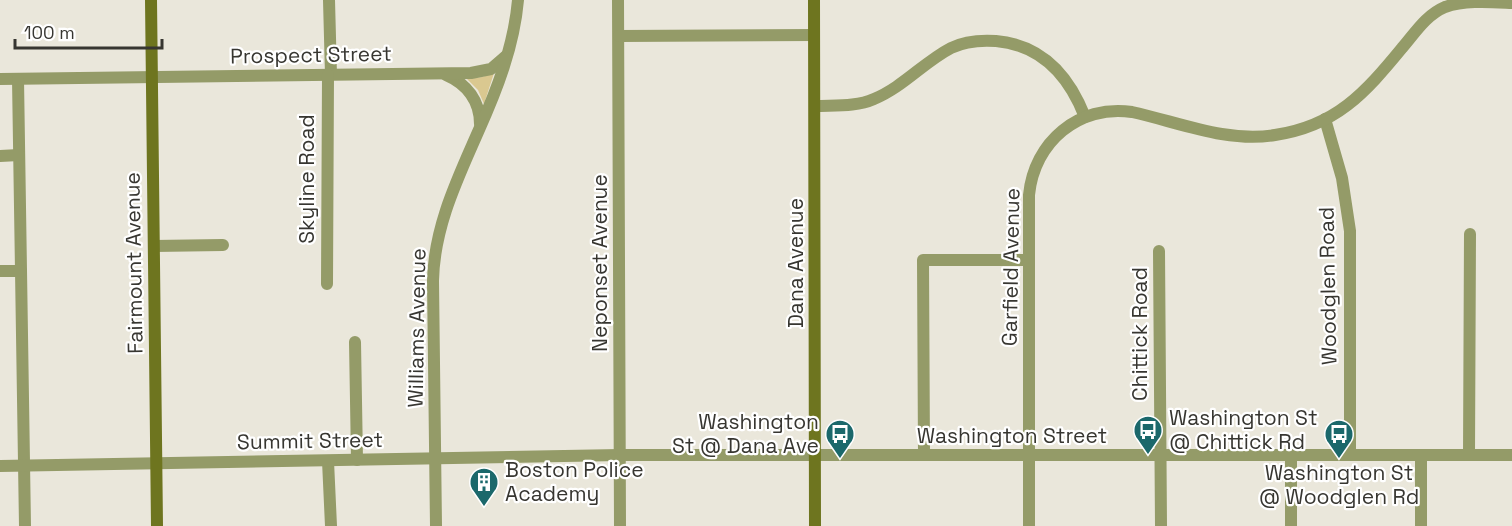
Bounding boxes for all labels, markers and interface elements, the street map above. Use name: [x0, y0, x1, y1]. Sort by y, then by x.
scale bar: [15, 12, 162, 50]
text: 100 m: [24, 21, 75, 44]
street label: Prospect Street: [230, 40, 392, 69]
street label: Skyline Road: [293, 114, 320, 244]
street label: Fairmount Avenue: [118, 172, 149, 354]
street label: Neponset Avenue: [586, 174, 613, 352]
street label: Garfield Avenue: [996, 188, 1025, 346]
street label: Dana Avenue: [782, 198, 809, 328]
street label: Woodglen Road: [1313, 207, 1342, 365]
street label: Williams Avenue: [402, 248, 431, 408]
street label: Chittick Road: [1126, 267, 1153, 401]
place label: Washington St @ Chittick Rd: [1169, 404, 1318, 455]
place label: Washington St @ Dana Ave: [672, 408, 819, 459]
bus stop icon: Washington St @ Chittick Rd: [1132, 414, 1164, 456]
bus stop icon: Washington St @ Dana Ave: [824, 418, 856, 460]
bus stop icon: Washington St @ Woodglen Rd: [1323, 418, 1355, 460]
street label: Washington Street: [917, 422, 1107, 449]
street label: Summit Street: [237, 426, 383, 455]
place label: Boston Police Academy: [505, 456, 644, 507]
place label: Washington St @ Woodglen Rd: [1259, 459, 1419, 510]
building icon: Boston Police Academy: [468, 466, 500, 508]

